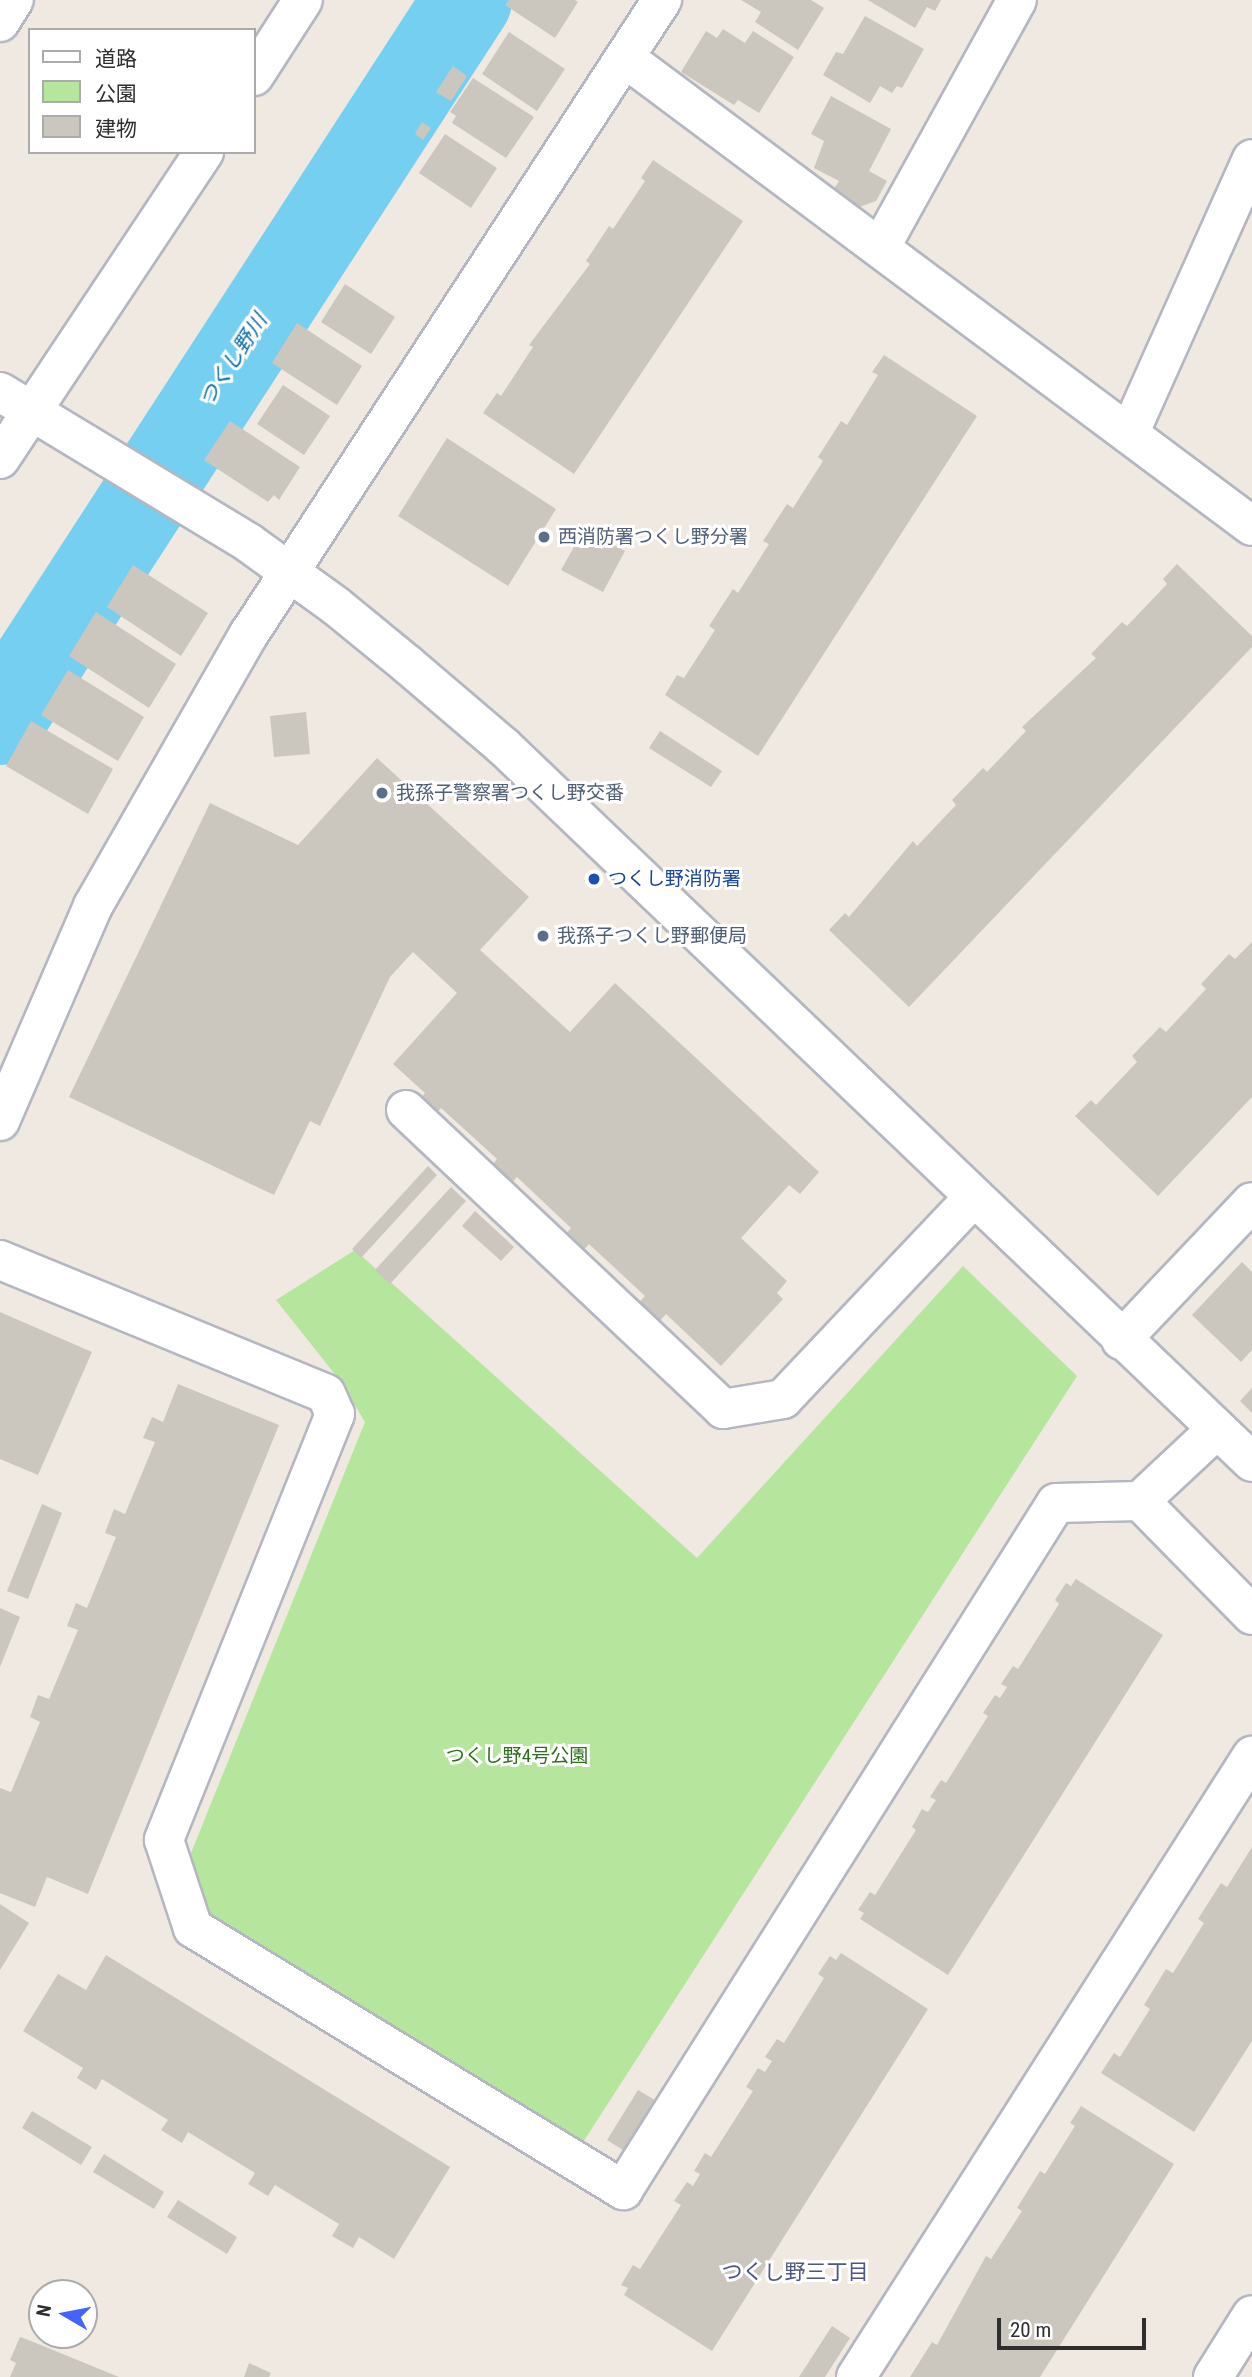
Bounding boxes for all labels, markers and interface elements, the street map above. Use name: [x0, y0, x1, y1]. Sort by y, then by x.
legend: [28, 28, 256, 154]
text: 道路: [95, 47, 137, 71]
text: 公園: [95, 82, 137, 106]
text: 建物: [95, 117, 137, 141]
water label: つくし野川: [194, 309, 272, 411]
place label: 西消防署つくし野分署: [558, 526, 748, 548]
marker: 西消防署つくし野分署: [536, 529, 552, 545]
place label: 我孫子警察署つくし野交番: [396, 782, 624, 804]
marker: 我孫子警察署つくし野交番: [374, 785, 390, 801]
place label: つくし野消防署: [608, 868, 741, 890]
marker: つくし野消防署: [586, 871, 602, 887]
place label: 我孫子つくし野郵便局: [557, 925, 747, 947]
marker: 我孫子つくし野郵便局: [535, 928, 551, 944]
park label: つくし野4号公園: [446, 1745, 588, 1767]
district label: つくし野三丁目: [722, 2259, 868, 2285]
north arrow: [28, 2279, 98, 2349]
text: N: [31, 2303, 56, 2318]
scale bar: [1000, 2304, 1149, 2348]
text: 20 m: [1010, 2318, 1051, 2342]

